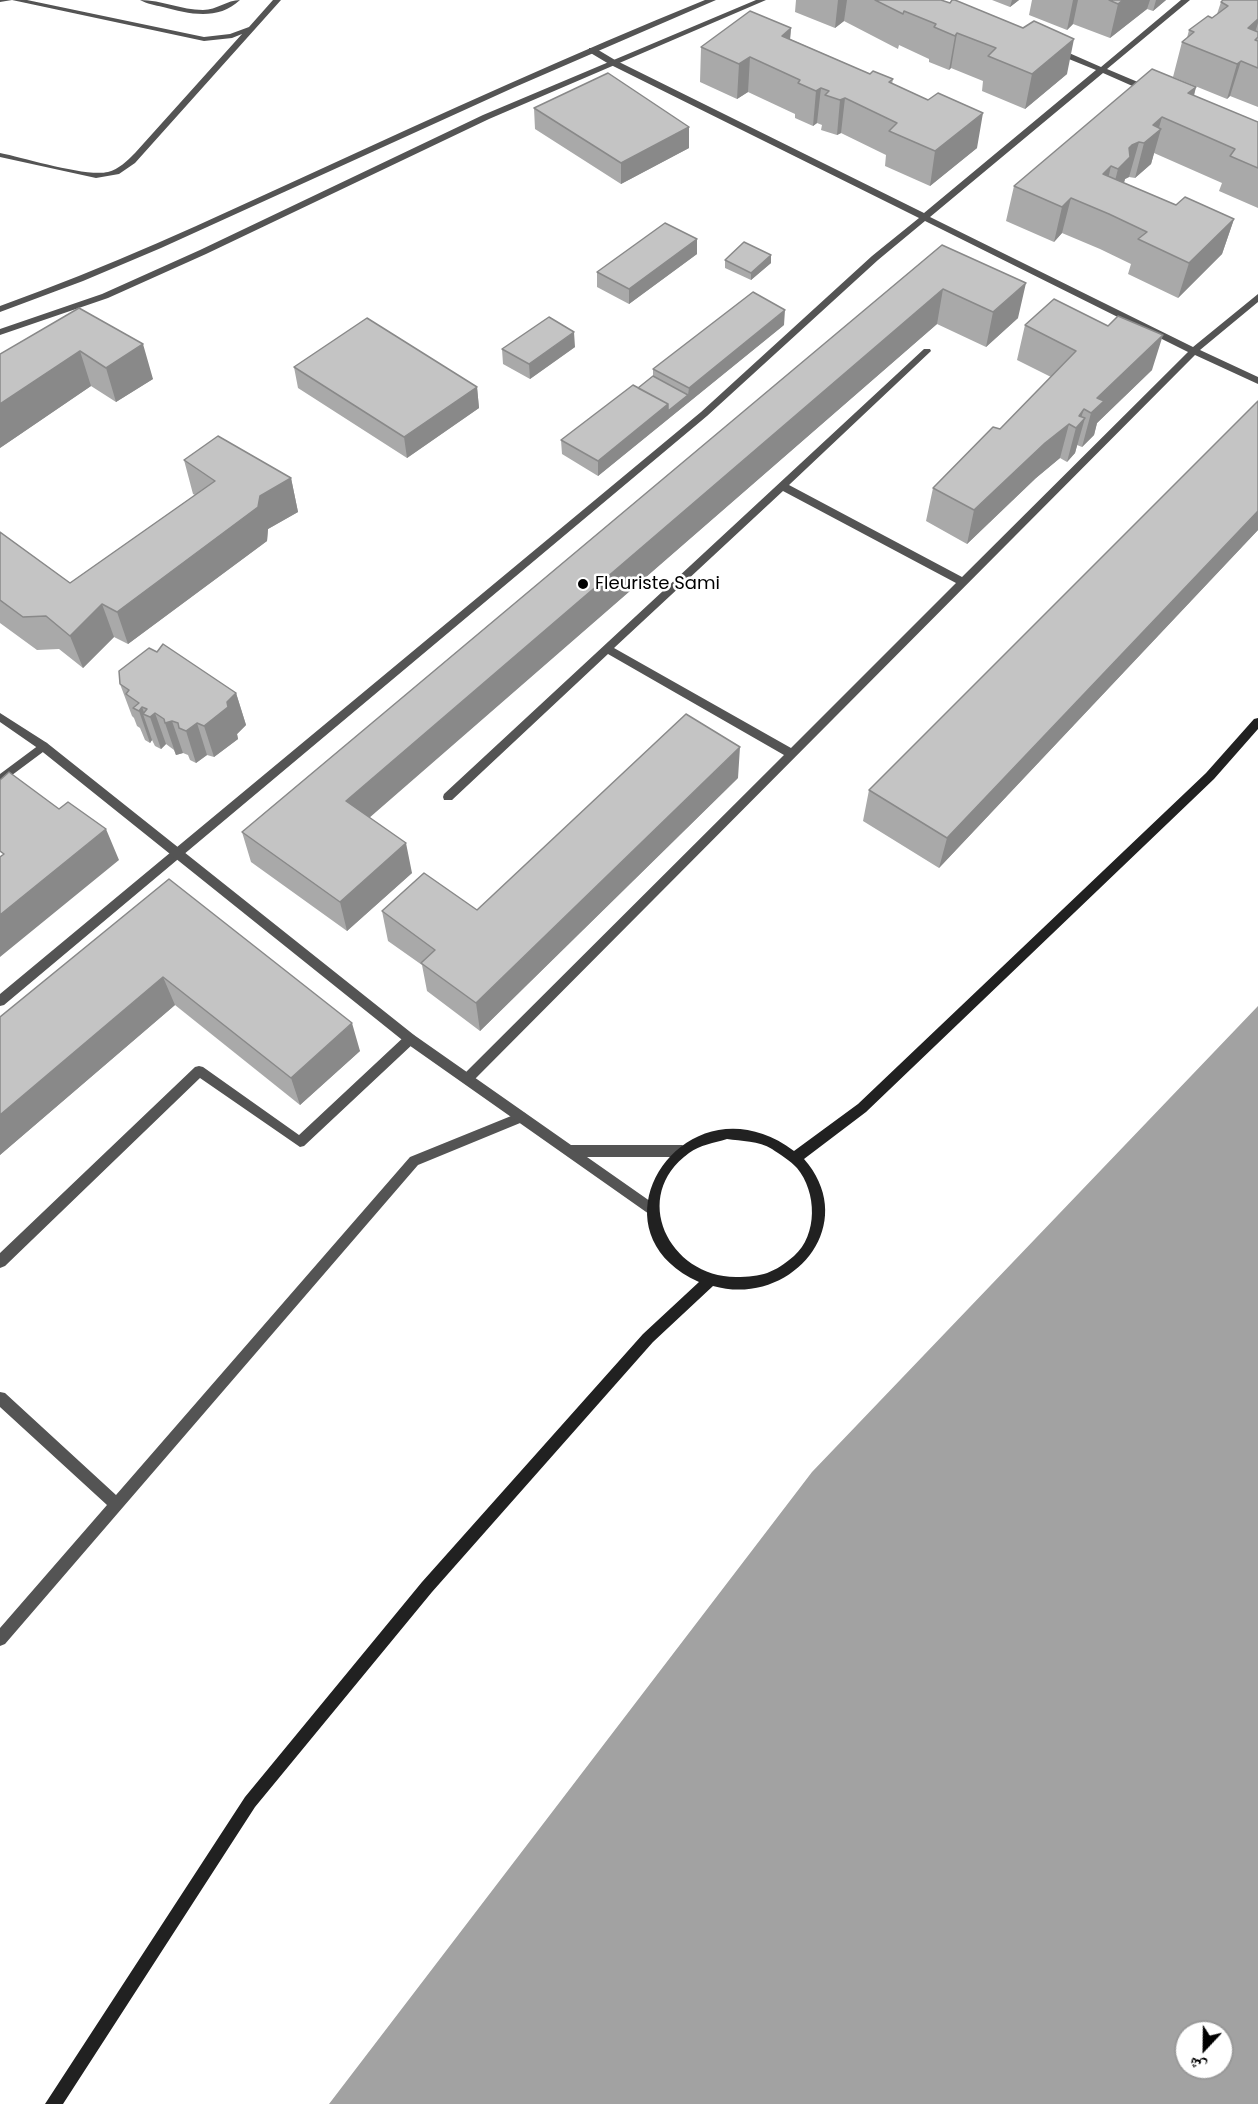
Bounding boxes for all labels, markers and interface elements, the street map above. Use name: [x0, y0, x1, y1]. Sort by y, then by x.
place label: Fleuriste Sami: [595, 573, 720, 595]
marker: Fleuriste Sami: [576, 577, 590, 591]
north arrow: [1174, 2020, 1234, 2080]
text: ش: [1186, 2051, 1210, 2079]

